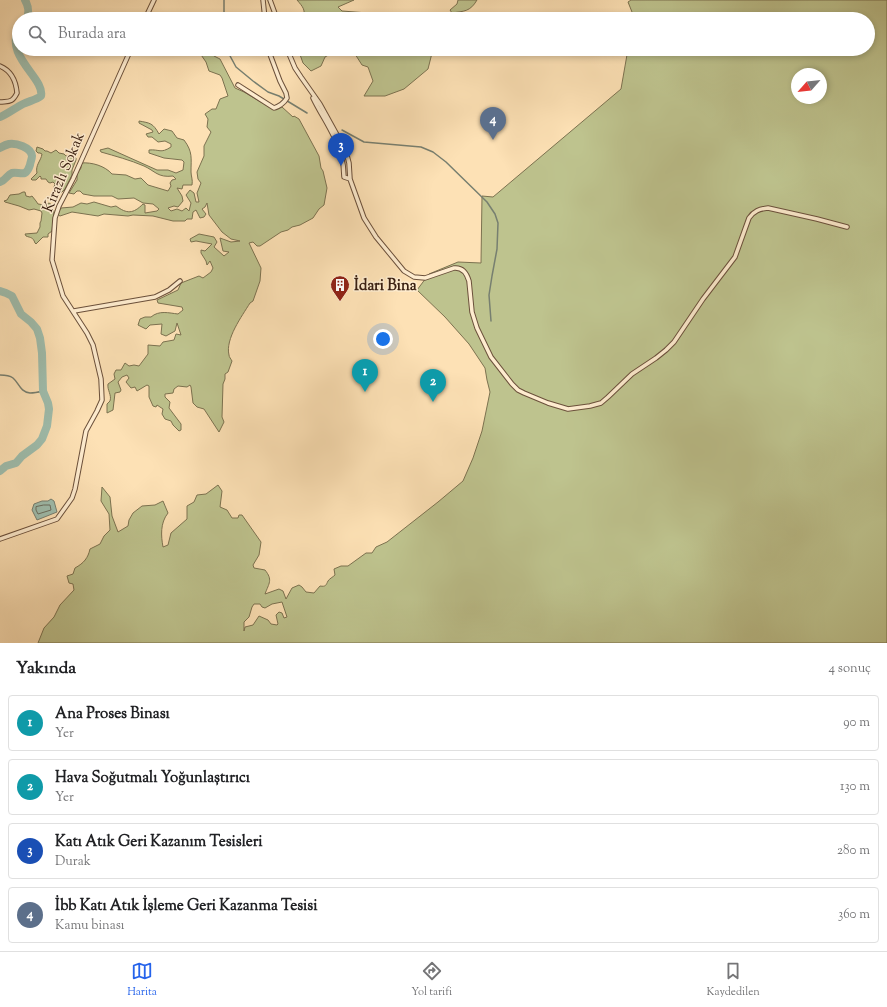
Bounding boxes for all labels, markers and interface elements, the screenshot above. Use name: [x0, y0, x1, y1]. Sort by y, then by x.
search box: [12, 12, 875, 56]
icon: search: [26, 23, 48, 45]
text: Burada ara: [58, 24, 126, 45]
north arrow: [791, 68, 827, 104]
pin: 4: [480, 107, 506, 140]
street label: Kirazlı Sokak: [38, 129, 91, 216]
pin: 3: [328, 133, 354, 166]
building icon: İdari Bina: [329, 274, 351, 302]
place label: İdari Bina: [354, 274, 417, 297]
your location: [373, 329, 393, 349]
pin: 1: [352, 359, 378, 392]
pin: 2: [420, 369, 446, 402]
text: Yakında: [16, 657, 76, 681]
text: 4 sonuç: [829, 660, 871, 678]
text: Ana Proses Binası: [55, 704, 170, 725]
text: 1: [28, 714, 32, 732]
text: 90 m: [843, 714, 870, 732]
text: Yer: [55, 725, 74, 743]
text: Hava Soğutmalı Yoğunlaştırıcı: [55, 768, 250, 789]
text: 2: [27, 778, 33, 796]
text: 130 m: [840, 778, 870, 796]
text: Yer: [55, 789, 74, 807]
text: Katı Atık Geri Kazanım Tesisleri: [55, 832, 263, 853]
text: 3: [27, 842, 33, 860]
text: 280 m: [837, 842, 870, 860]
text: Durak: [55, 853, 91, 871]
text: İbb Katı Atık İşleme Geri Kazanma Tesisi: [55, 896, 318, 917]
text: 4: [27, 906, 33, 924]
text: 360 m: [838, 906, 870, 924]
text: Kamu binası: [55, 917, 125, 935]
tab: Harita: [127, 960, 157, 1000]
tab: Yol tarifi: [411, 960, 452, 1000]
tab: Kaydedilen: [707, 960, 760, 1000]

